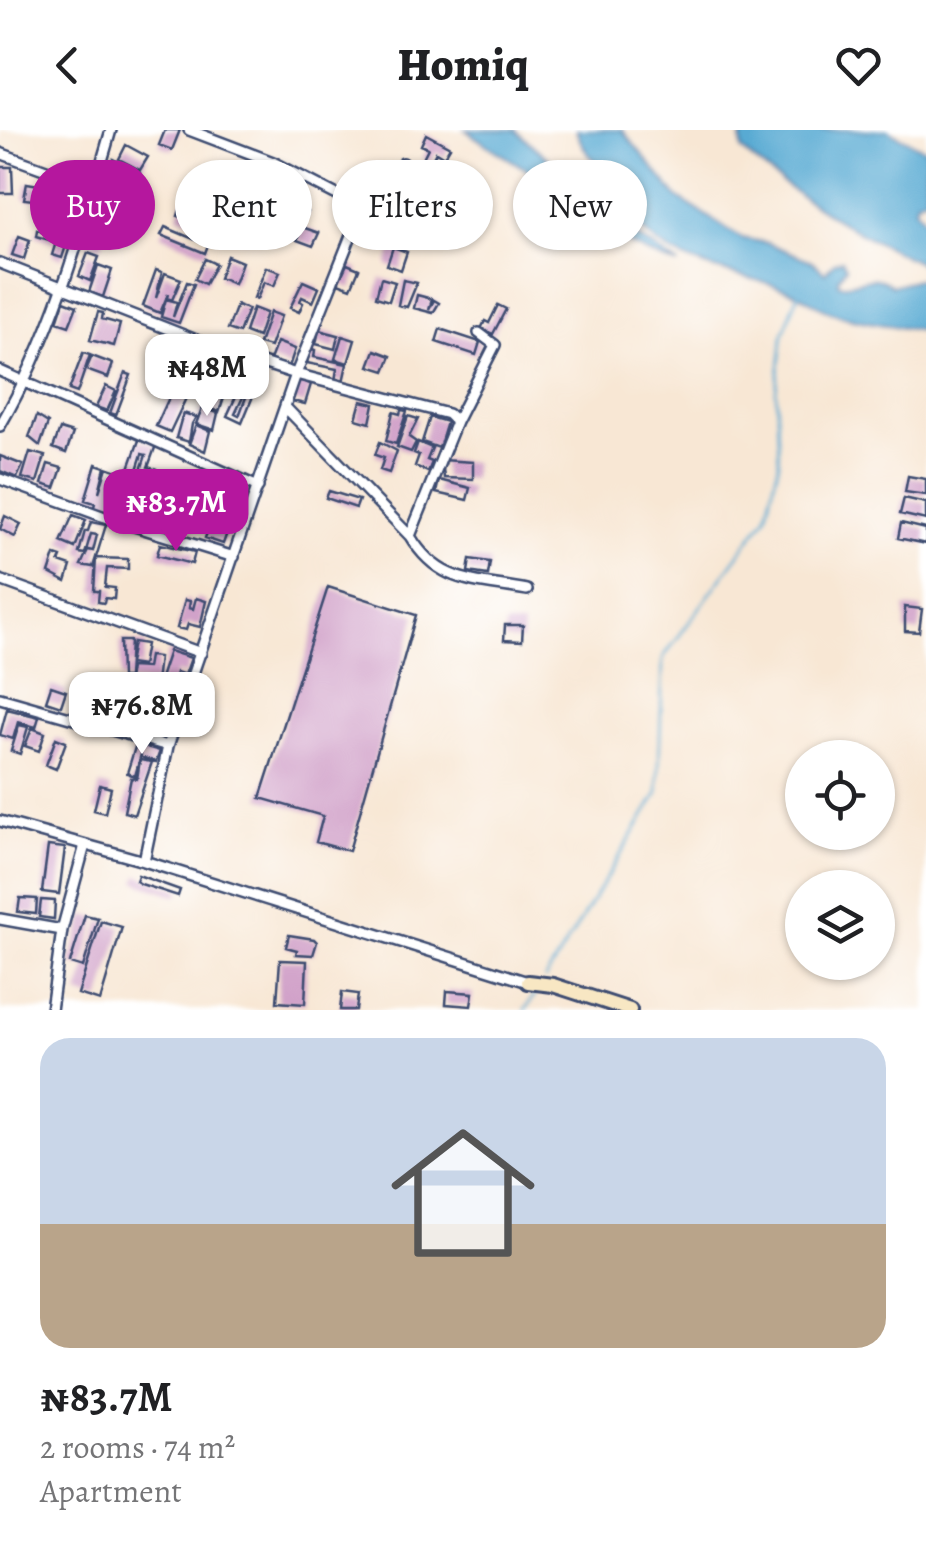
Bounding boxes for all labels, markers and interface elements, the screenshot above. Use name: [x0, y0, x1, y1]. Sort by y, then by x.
text: Homiq: [398, 34, 528, 96]
icon: back: [40, 38, 95, 93]
icon: heart: [831, 38, 886, 93]
chip: Buy: [30, 160, 155, 250]
chip: Rent: [175, 160, 312, 250]
chip: Filters: [332, 160, 493, 250]
chip: New: [513, 160, 647, 250]
pin: ₦48M: [148, 334, 266, 419]
text: ₦48M: [167, 344, 247, 388]
pin: ₦83.7M: [95, 469, 257, 554]
text: ₦83.7M: [125, 479, 227, 523]
pin: ₦76.8M: [61, 672, 223, 757]
text: ₦76.8M: [91, 682, 193, 726]
map controls: [785, 740, 895, 980]
button: locate: [785, 740, 895, 850]
button: layers: [785, 870, 895, 980]
icon: home: [373, 1103, 553, 1283]
text: ₦83.7M: [40, 1368, 173, 1425]
text: 2 rooms · 74 m²: [40, 1425, 235, 1469]
text: Apartment: [40, 1469, 182, 1513]

